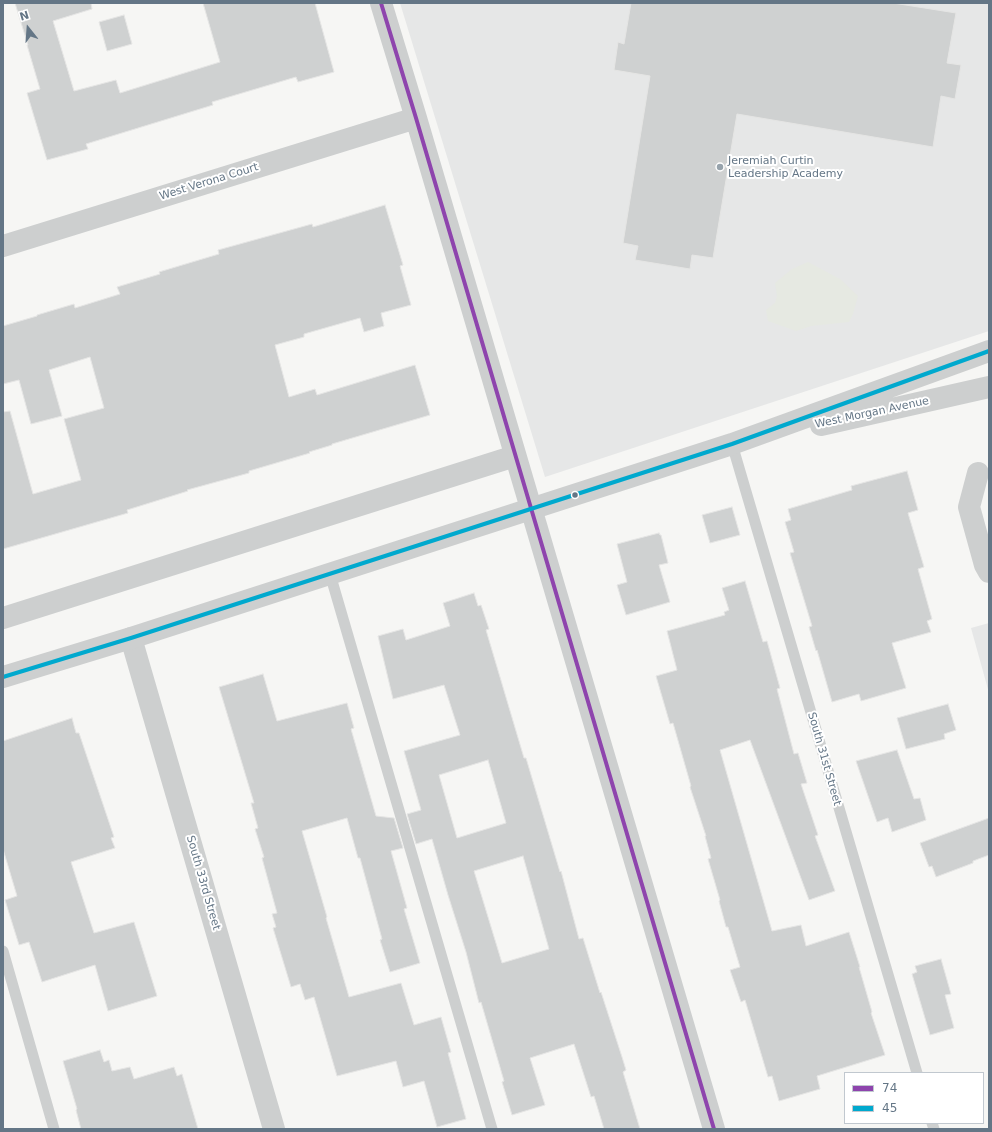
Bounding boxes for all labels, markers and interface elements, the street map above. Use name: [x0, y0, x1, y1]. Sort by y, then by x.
north arrow: [8, 8, 48, 48]
text: N: [18, 8, 31, 24]
place label: Jeremiah Curtin Leadership Academy: [728, 154, 843, 180]
street label: West Verona Court: [158, 161, 260, 203]
marker: Jeremiah Curtin Leadership Academy: [715, 162, 725, 172]
street label: West Morgan Avenue: [814, 394, 930, 432]
unlabelled marker: [570, 490, 580, 500]
street label: South 31st Street: [804, 711, 844, 807]
street label: South 33rd Street: [183, 834, 223, 932]
legend: [844, 1072, 984, 1124]
text: 74: [882, 1081, 897, 1095]
text: 45: [882, 1101, 897, 1115]

